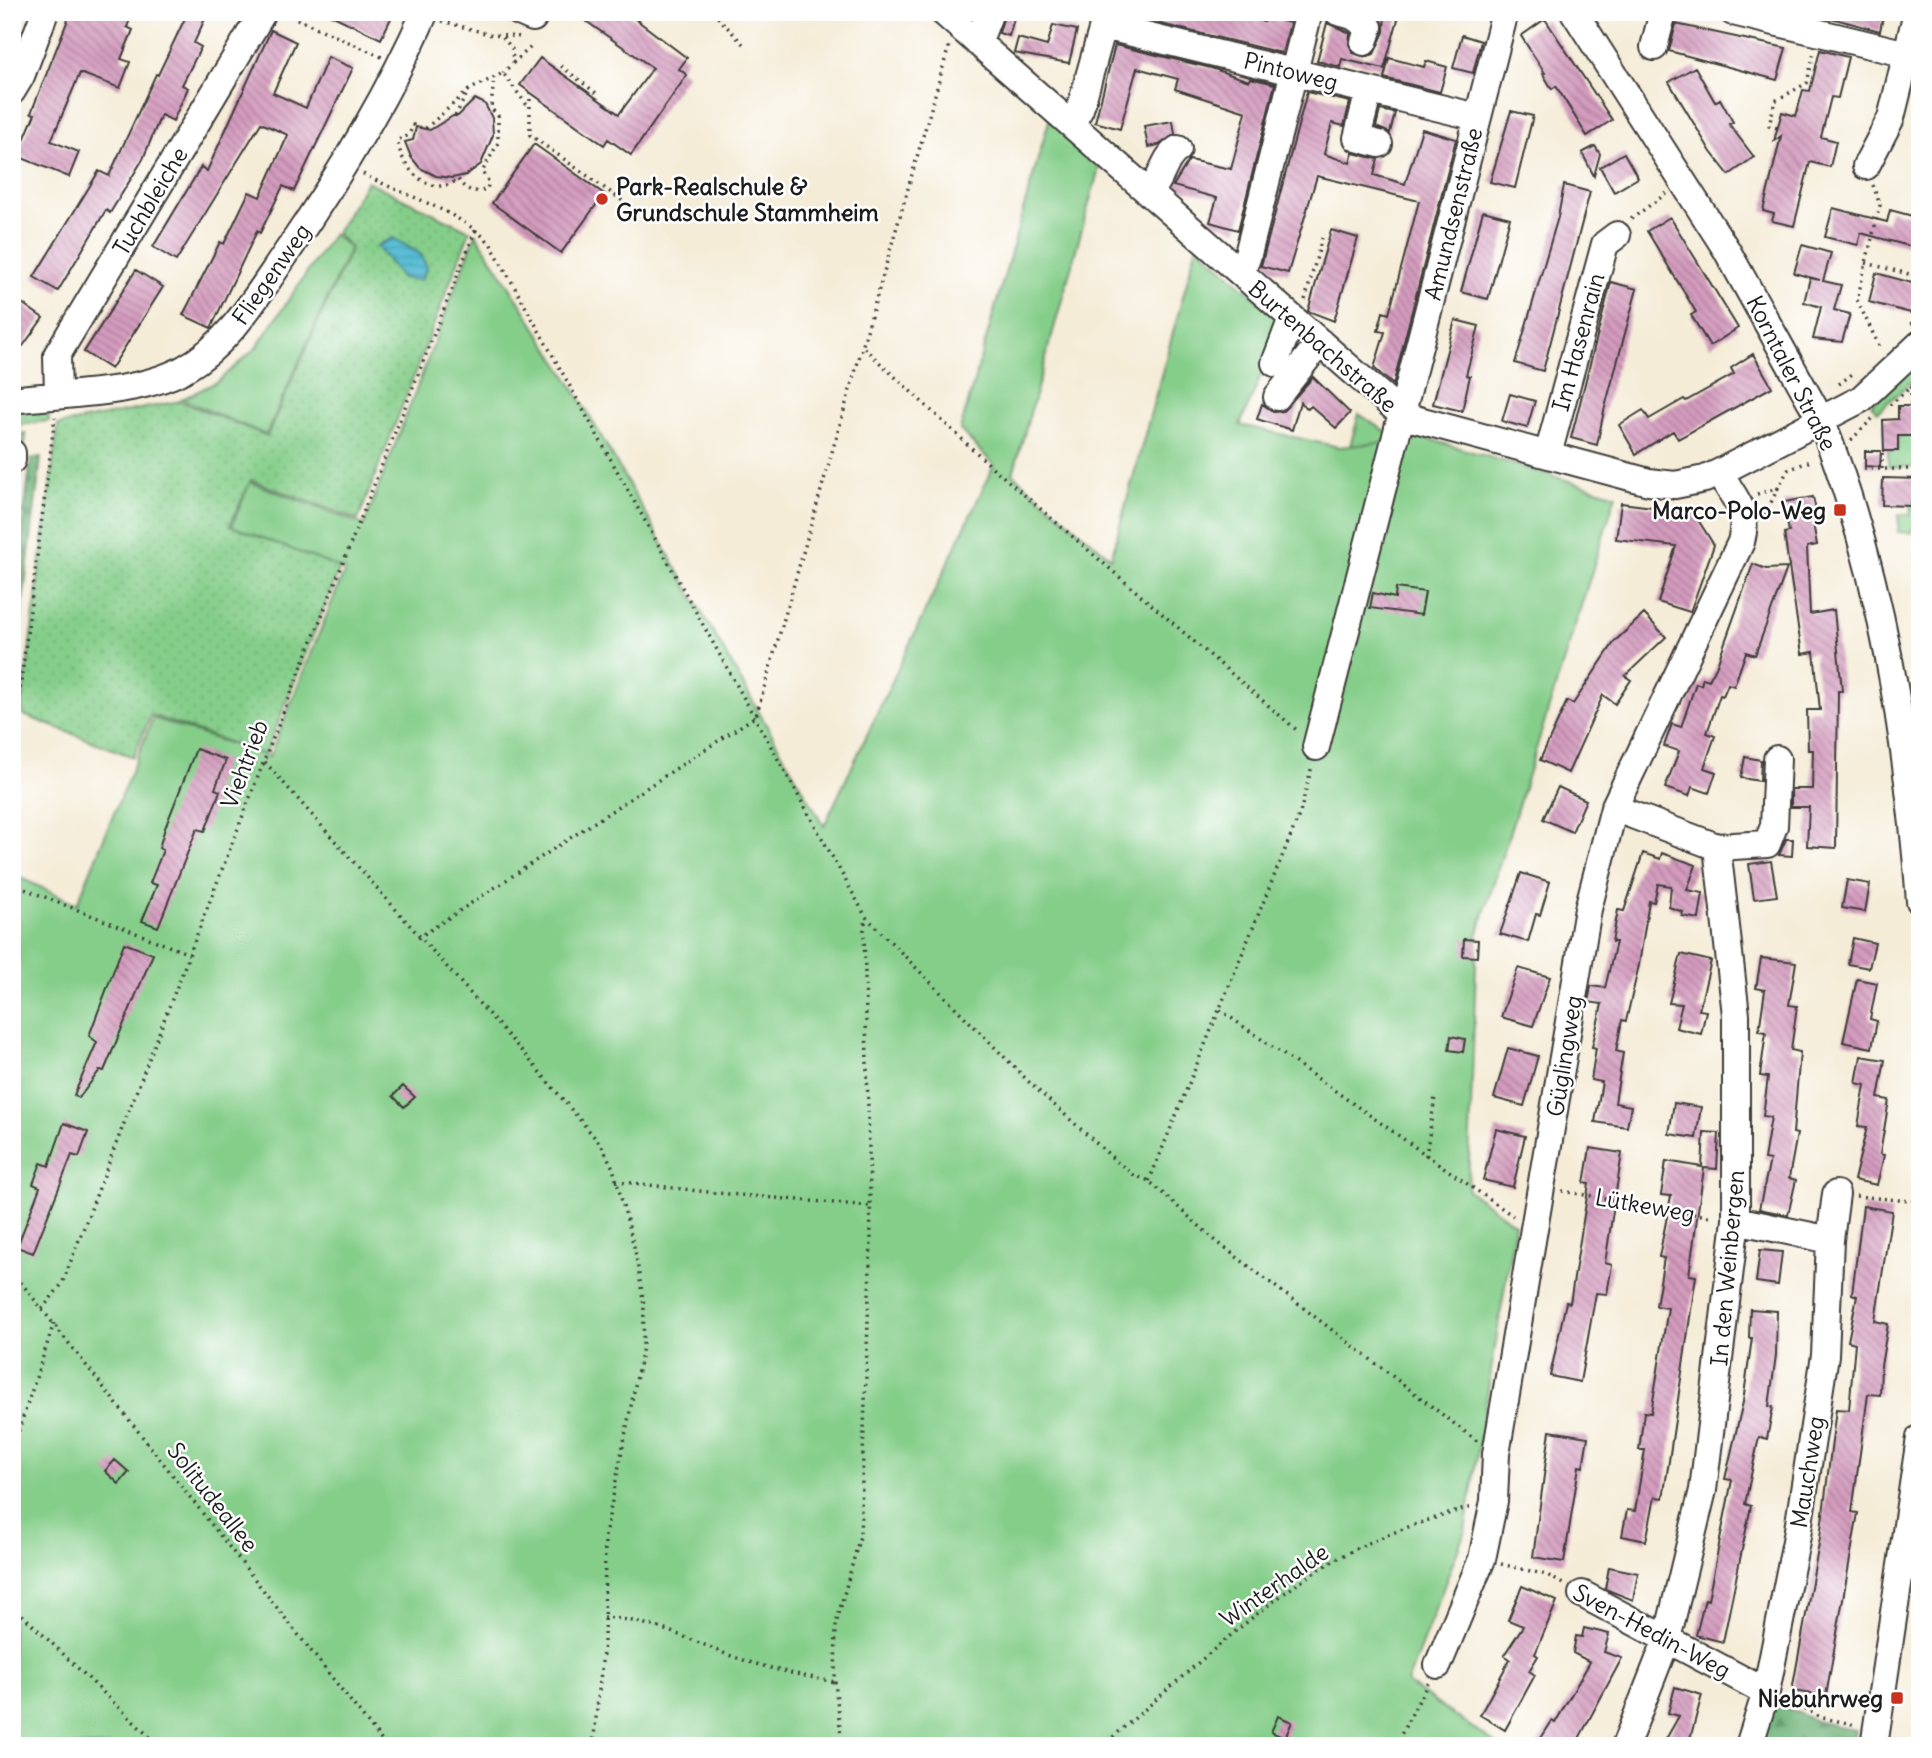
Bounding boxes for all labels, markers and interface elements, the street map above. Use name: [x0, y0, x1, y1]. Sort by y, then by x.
street label: Pintoweg: [1241, 45, 1341, 97]
street label: Amundsenstraße: [1418, 125, 1488, 303]
street label: Tuchbleiche: [106, 141, 194, 261]
place label: Park-Realschule & Grundschule Stammheim: [616, 172, 879, 227]
marker: Park-Realschule & Grundschule Stammheim: [594, 191, 610, 207]
street label: Fliegenweg: [225, 218, 317, 330]
street label: Im Hasenrain: [1546, 270, 1610, 414]
street label: Burtenbachstraße: [1243, 274, 1403, 418]
street label: Korntaler Straße: [1740, 291, 1844, 455]
place label: Marco-Polo-Weg: [1652, 496, 1826, 525]
marker: Marco-Polo-Weg: [1832, 502, 1848, 518]
street label: Viehtrieb: [214, 716, 274, 812]
street label: Güglingweg: [1540, 993, 1588, 1119]
street label: In den Weinbergen: [1704, 1169, 1750, 1367]
street label: Lütkeweg: [1593, 1182, 1697, 1228]
street label: Mauchweg: [1784, 1414, 1830, 1530]
street label: Solitudeallee: [161, 1436, 265, 1558]
street label: Winterhalde: [1214, 1537, 1334, 1633]
street label: Sven-Hedin-Weg: [1568, 1577, 1736, 1685]
place label: Niebuhrweg: [1758, 1684, 1883, 1713]
marker: Niebuhrweg: [1889, 1690, 1905, 1706]

